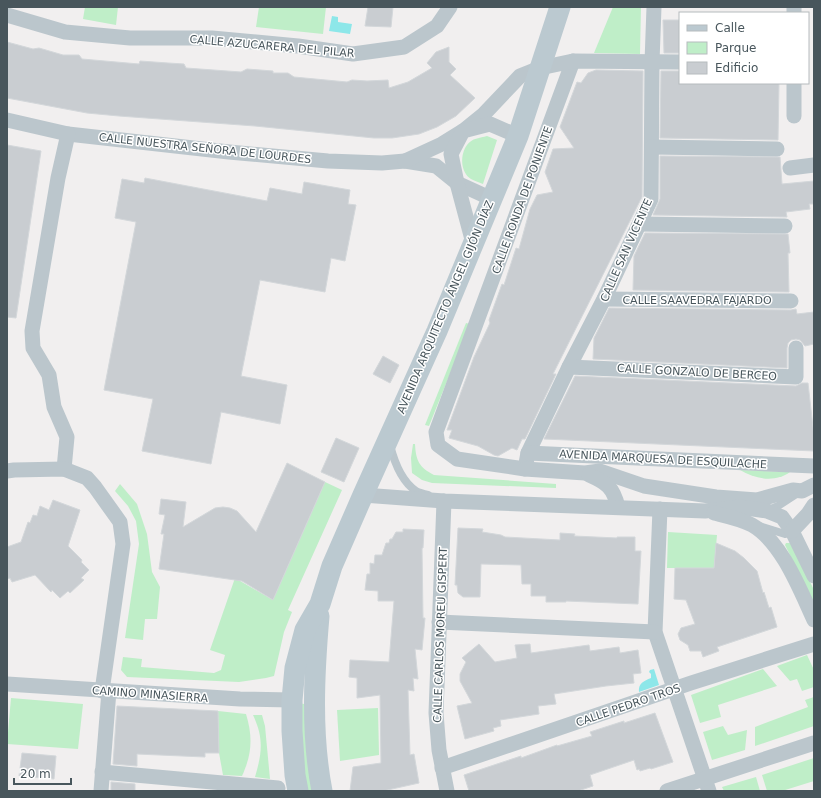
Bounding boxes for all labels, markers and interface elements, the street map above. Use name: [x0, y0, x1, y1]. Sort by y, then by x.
legend: [679, 12, 809, 84]
text: Calle: [715, 21, 745, 35]
street label: CALLE AZUCARERA DEL PILAR: [189, 33, 355, 60]
text: Parque: [715, 41, 756, 55]
text: Edificio: [715, 61, 758, 75]
street label: CALLE RONDA DE PONIENTE: [490, 124, 555, 276]
street label: CALLE NUESTRA SEÑORA DE LOURDES: [98, 131, 312, 166]
street label: CALLE SAN VICENTE: [598, 197, 655, 304]
street label: AVENIDA ARQUITECTO ÁNGEL GIJÓN DÍAZ: [394, 198, 497, 416]
street label: CALLE SAAVEDRA FAJARDO: [622, 294, 772, 307]
street label: CALLE GONZALO DE BERCEO: [617, 362, 778, 383]
street label: AVENIDA MARQUESA DE ESQUILACHE: [559, 448, 767, 471]
street label: CALLE CARLOS MOREU GISPERT: [431, 547, 450, 723]
street label: CALLE PEDRO TROS: [574, 681, 682, 729]
street label: CAMINO MINASIERRA: [91, 684, 209, 705]
scale bar: [14, 760, 71, 786]
text: 20 m: [20, 767, 51, 781]

